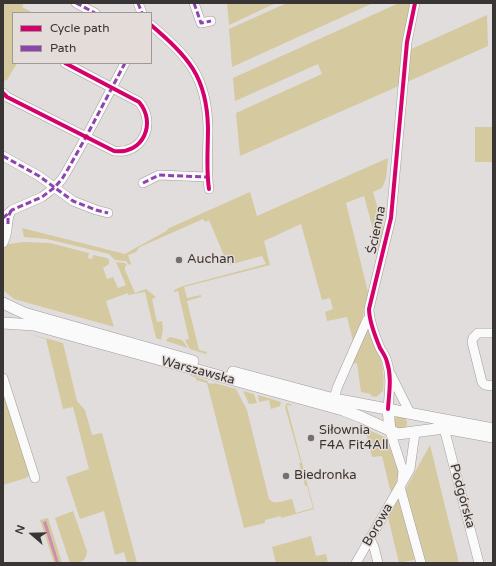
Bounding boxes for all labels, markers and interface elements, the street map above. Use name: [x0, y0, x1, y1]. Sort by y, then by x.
legend: [12, 12, 152, 64]
text: Cycle path: [50, 21, 109, 35]
text: Path: [50, 41, 76, 55]
street label: Ścienna: [364, 205, 390, 255]
place label: Auchan: [187, 252, 235, 268]
marker: Auchan: [174, 255, 184, 265]
street label: Warszawska: [159, 354, 237, 388]
place label: Siłownia F4A Fit4All: [319, 423, 388, 454]
marker: Siłownia F4A Fit4All: [306, 433, 316, 443]
street label: Podgórska: [446, 462, 478, 530]
place label: Biedronka: [294, 468, 357, 484]
marker: Biedronka: [281, 471, 291, 481]
street label: Borowa: [360, 501, 396, 549]
north arrow: [12, 514, 52, 554]
text: N: [13, 523, 28, 536]

